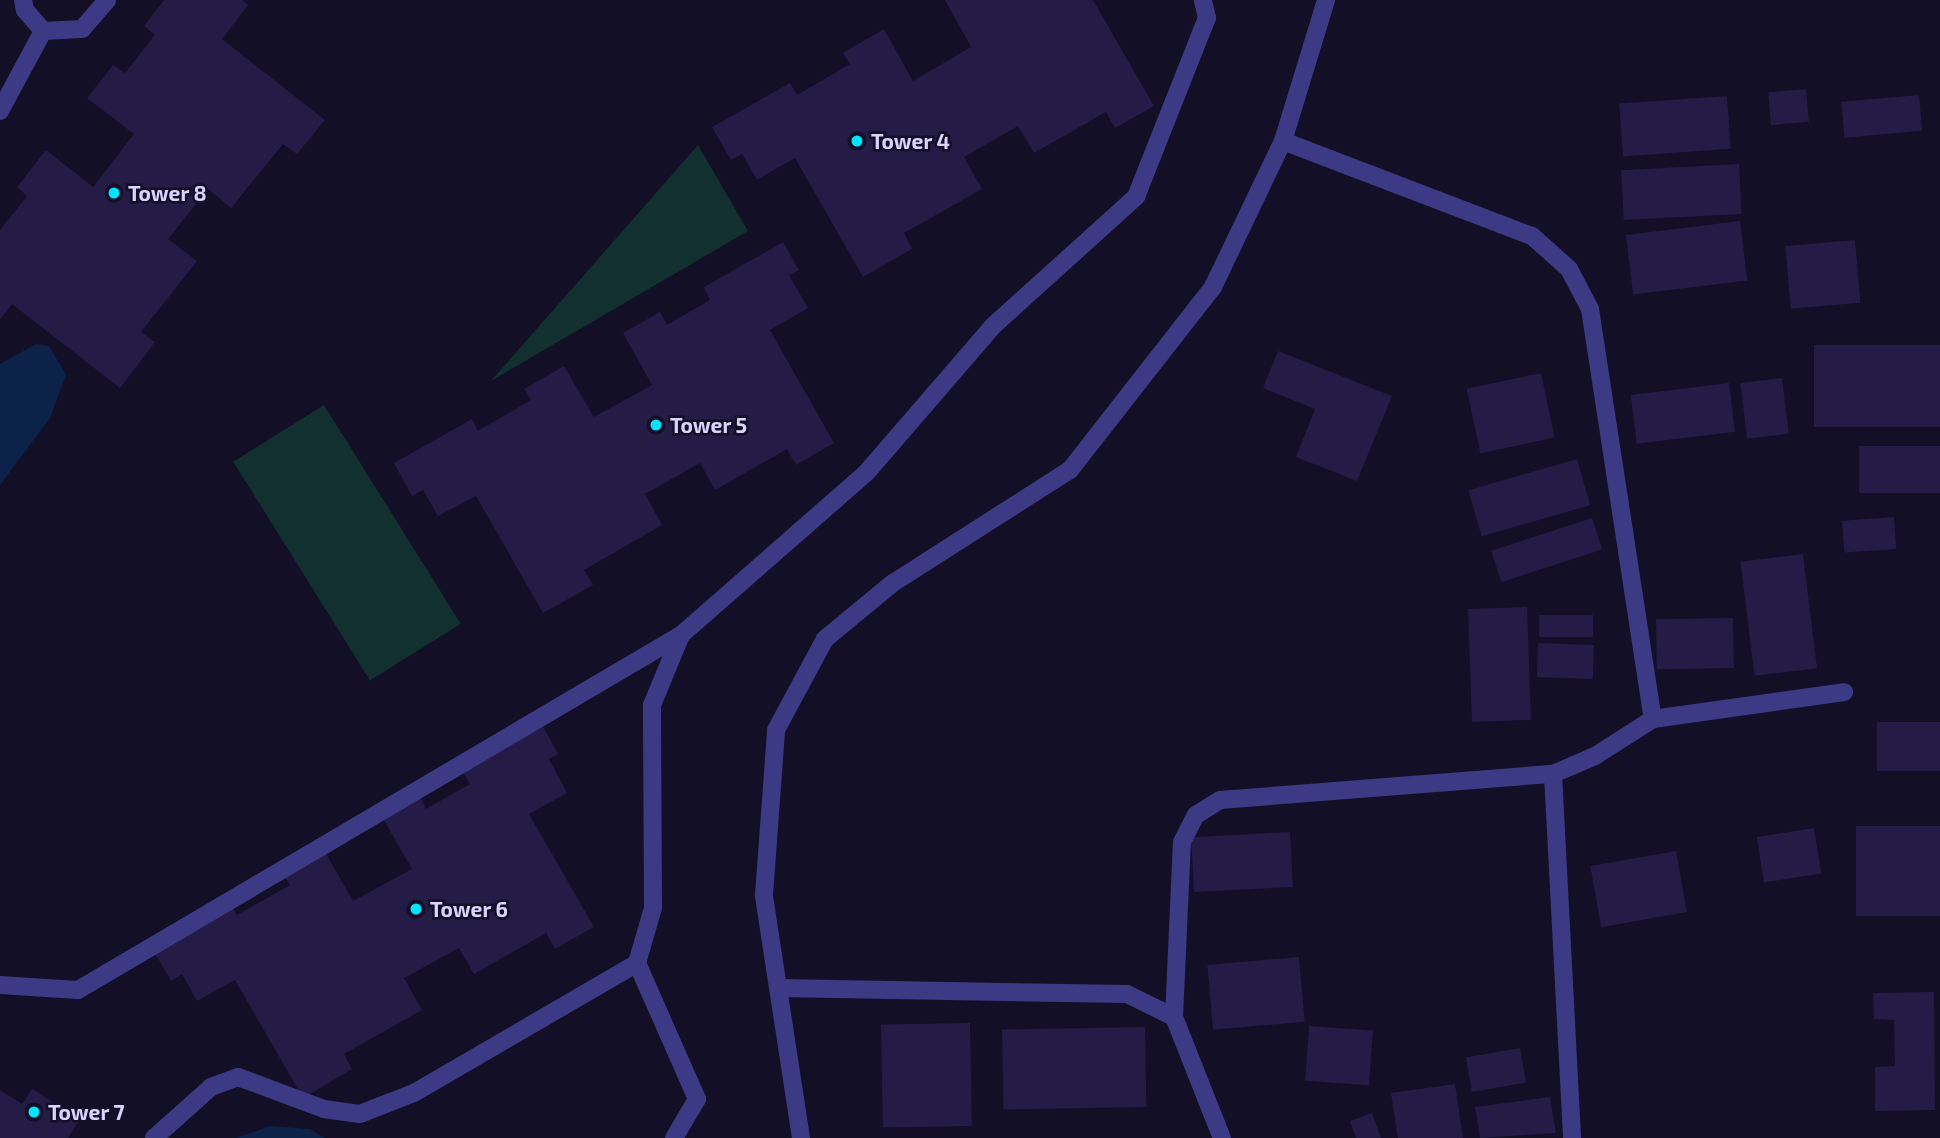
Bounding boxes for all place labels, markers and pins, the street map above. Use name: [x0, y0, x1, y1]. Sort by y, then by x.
place label: Tower 4: [871, 128, 950, 154]
marker: Tower 4: [849, 133, 865, 149]
place label: Tower 8: [128, 180, 207, 206]
marker: Tower 8: [106, 185, 122, 201]
place label: Tower 5: [670, 412, 748, 438]
marker: Tower 5: [648, 417, 664, 433]
place label: Tower 6: [430, 896, 508, 922]
marker: Tower 6: [408, 901, 424, 917]
place label: Tower 7: [48, 1099, 125, 1125]
marker: Tower 7: [26, 1104, 42, 1120]

